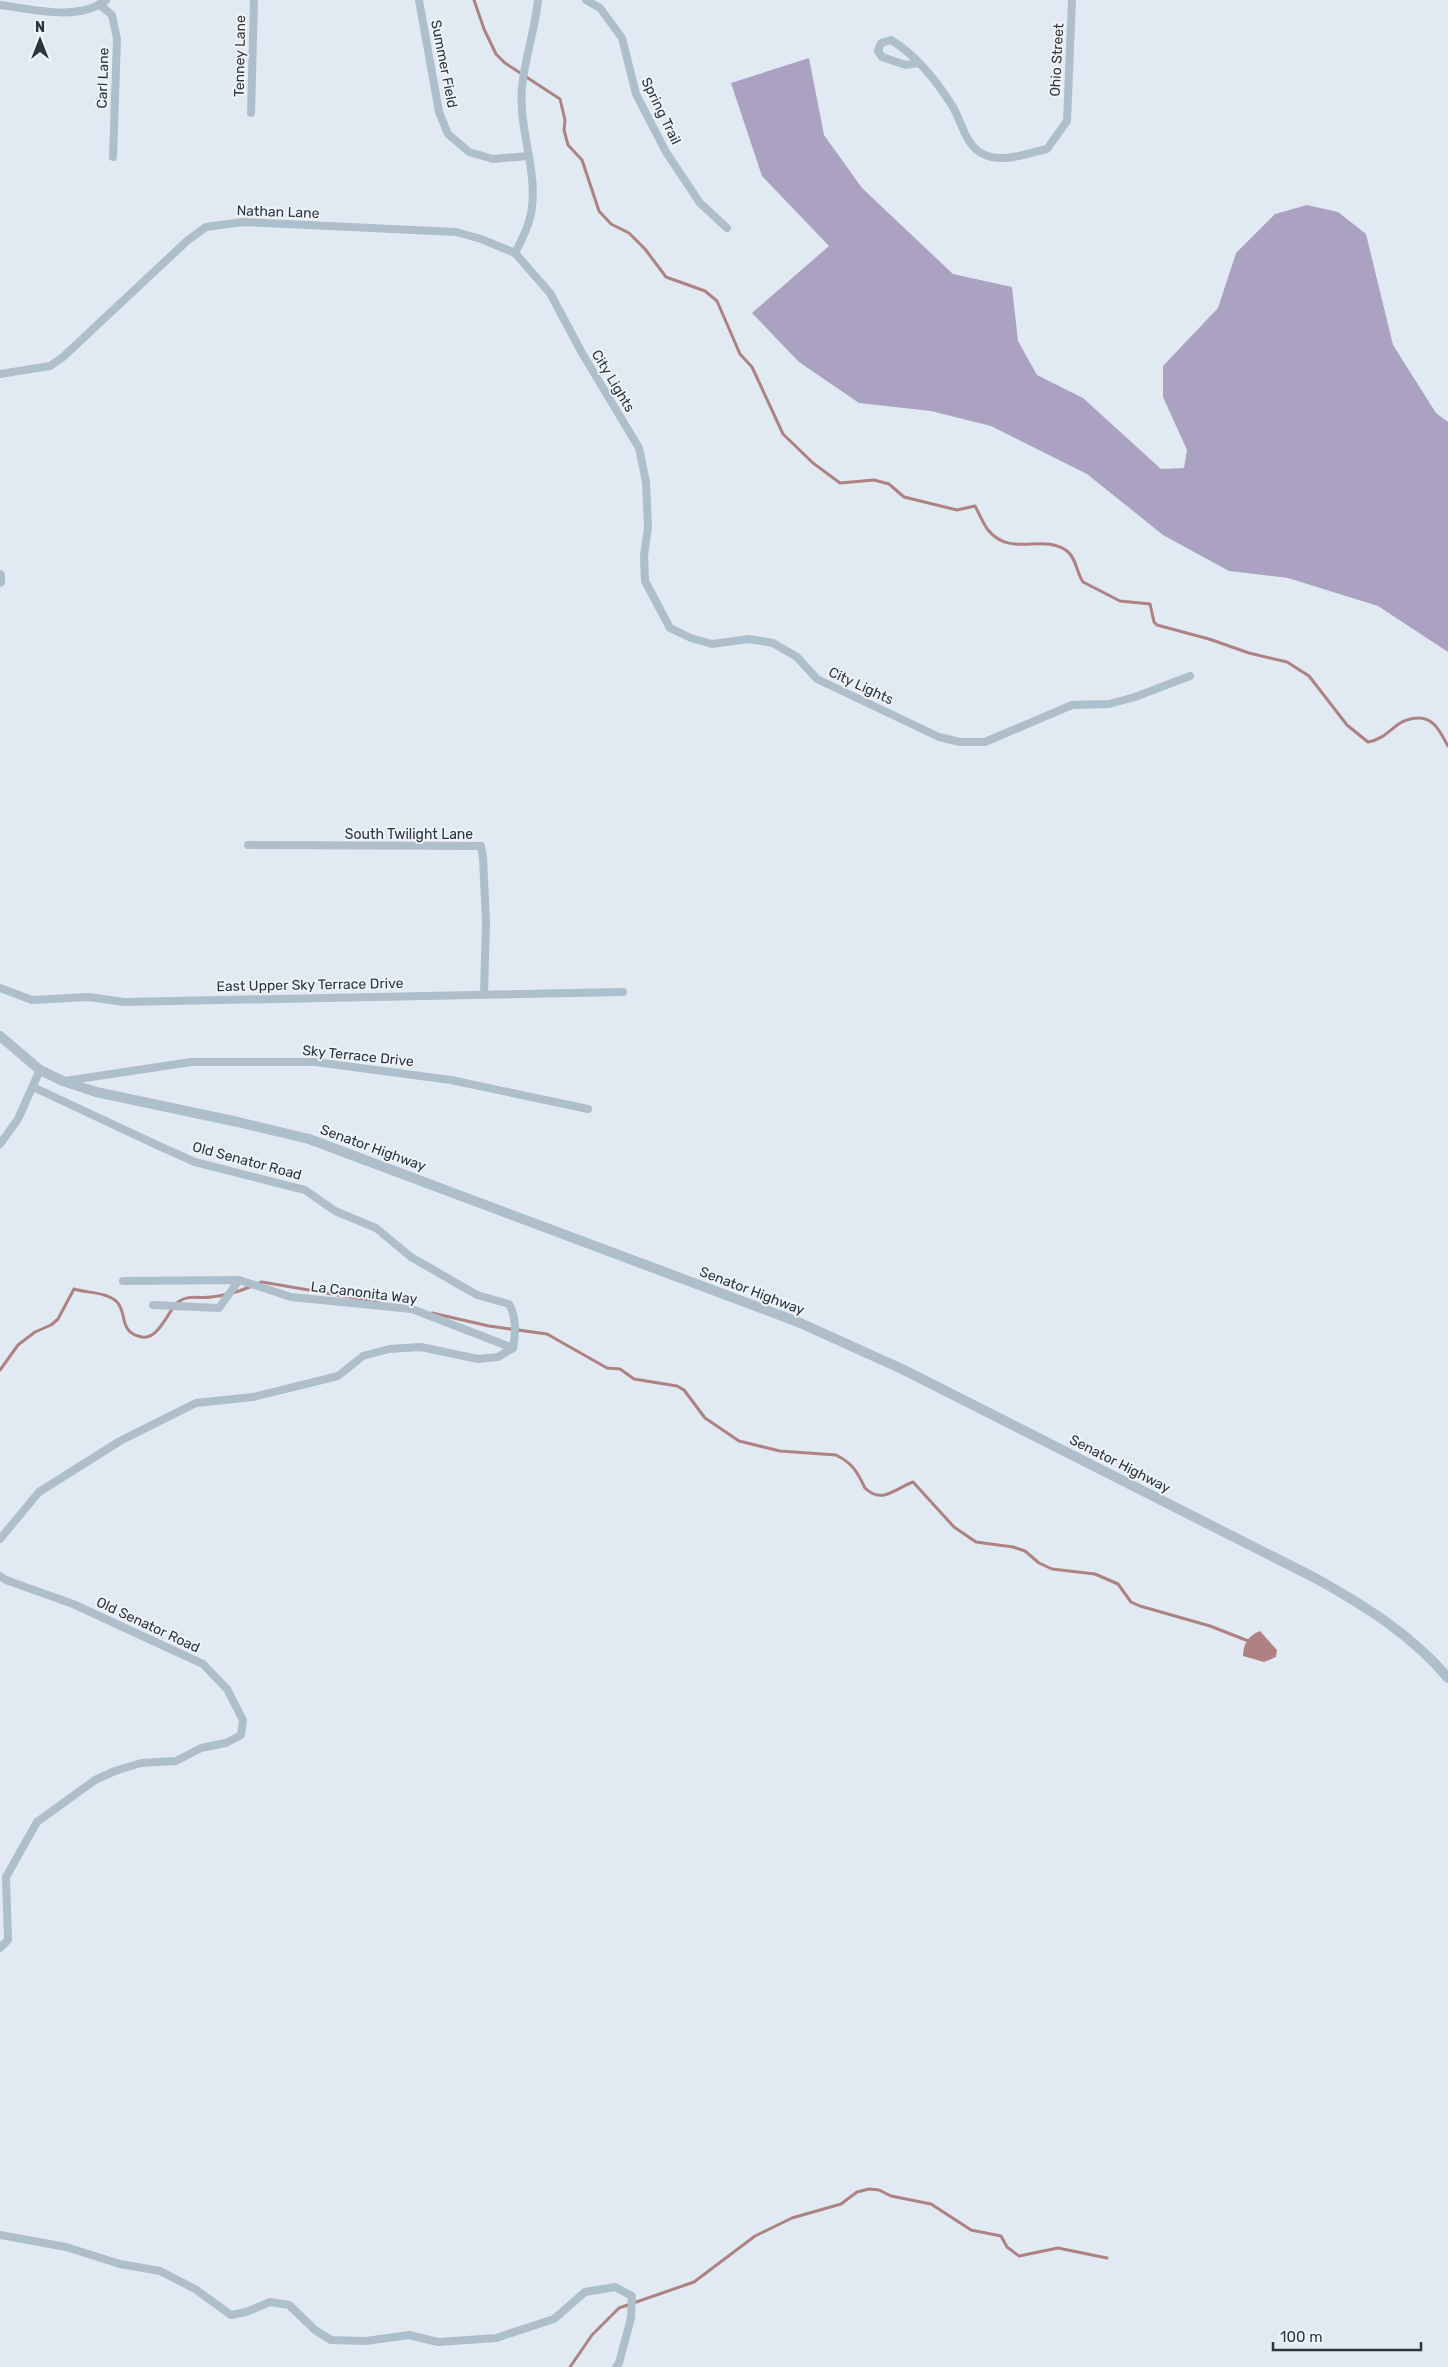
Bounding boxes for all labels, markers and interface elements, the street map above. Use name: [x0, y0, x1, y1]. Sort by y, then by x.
north arrow: [15, 15, 65, 65]
street label: Tenney Lane: [231, 15, 249, 97]
street label: Summer Field: [427, 18, 461, 110]
text: N: [35, 19, 45, 36]
street label: Ohio Street: [1047, 22, 1067, 97]
street label: Carl Lane: [93, 47, 113, 109]
street label: Spring Trail: [637, 75, 685, 147]
street label: Nathan Lane: [236, 202, 320, 222]
street label: City Lights: [588, 347, 638, 415]
street label: City Lights: [826, 664, 896, 708]
street label: South Twilight Lane: [345, 826, 473, 843]
street label: East Upper Sky Terrace Drive: [216, 975, 404, 995]
street label: Sky Terrace Drive: [301, 1042, 415, 1070]
street label: Senator Highway: [318, 1121, 428, 1175]
street label: Old Senator Road: [190, 1138, 304, 1184]
street label: Senator Highway: [697, 1263, 807, 1319]
street label: La Canonita Way: [310, 1278, 418, 1308]
street label: Senator Highway: [1067, 1431, 1174, 1497]
street label: Old Senator Road: [93, 1594, 203, 1656]
scale bar: [1273, 2320, 1420, 2352]
text: 100 m: [1280, 2328, 1322, 2346]

